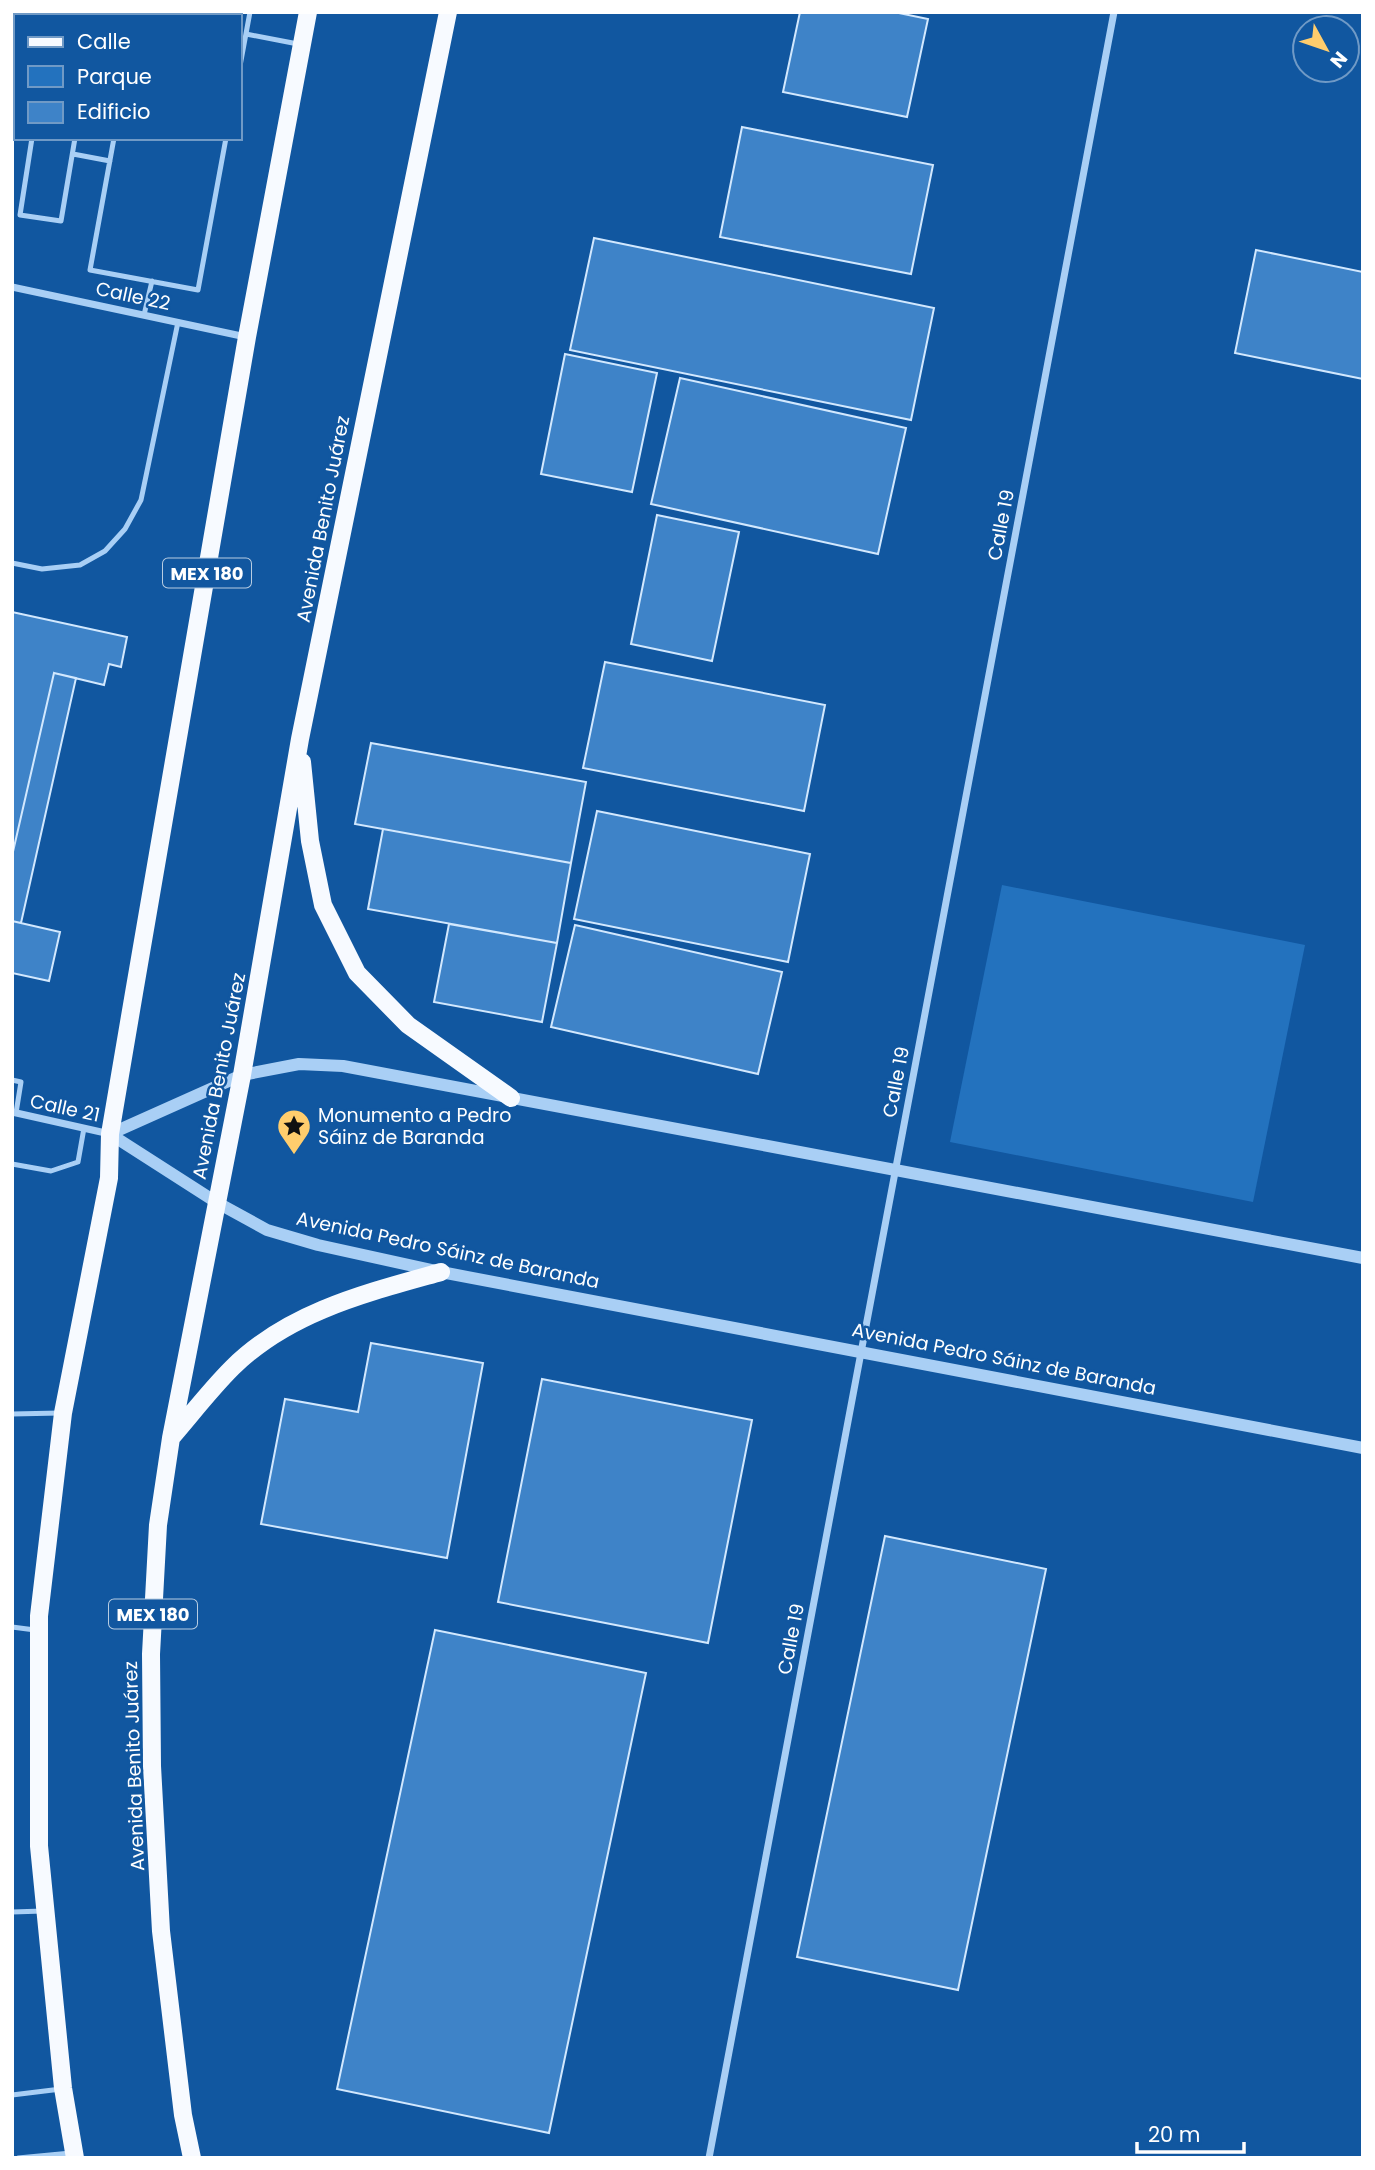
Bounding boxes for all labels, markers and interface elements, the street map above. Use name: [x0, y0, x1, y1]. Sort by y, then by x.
legend: [14, 14, 242, 140]
north arrow: [1291, 14, 1361, 84]
text: Calle: [77, 27, 131, 56]
text: N: [1324, 45, 1354, 74]
text: Parque: [77, 62, 152, 91]
text: Edificio: [77, 97, 151, 126]
street label: Calle 22: [93, 275, 173, 317]
street label: Avenida Benito Juárez: [290, 413, 356, 625]
street label: Calle 19: [981, 487, 1021, 563]
road number: MEX 180: [163, 558, 251, 588]
street label: Avenida Benito Juárez: [186, 970, 252, 1182]
street label: Calle 19: [876, 1044, 916, 1120]
street label: Calle 21: [28, 1087, 102, 1129]
place label: Monumento a Pedro Sáinz de Baranda: [318, 1102, 511, 1151]
place icon: Monumento a Pedro Sáinz de Baranda: [275, 1107, 313, 1156]
street label: Avenida Pedro Sáinz de Baranda: [294, 1205, 602, 1295]
street label: Avenida Pedro Sáinz de Baranda: [850, 1316, 1158, 1402]
road number: MEX 180: [109, 1600, 197, 1629]
street label: Calle 19: [771, 1601, 811, 1677]
street label: Avenida Benito Juárez: [117, 1661, 151, 1871]
scale bar: [1137, 2110, 1244, 2154]
text: 20 m: [1148, 2120, 1201, 2149]

